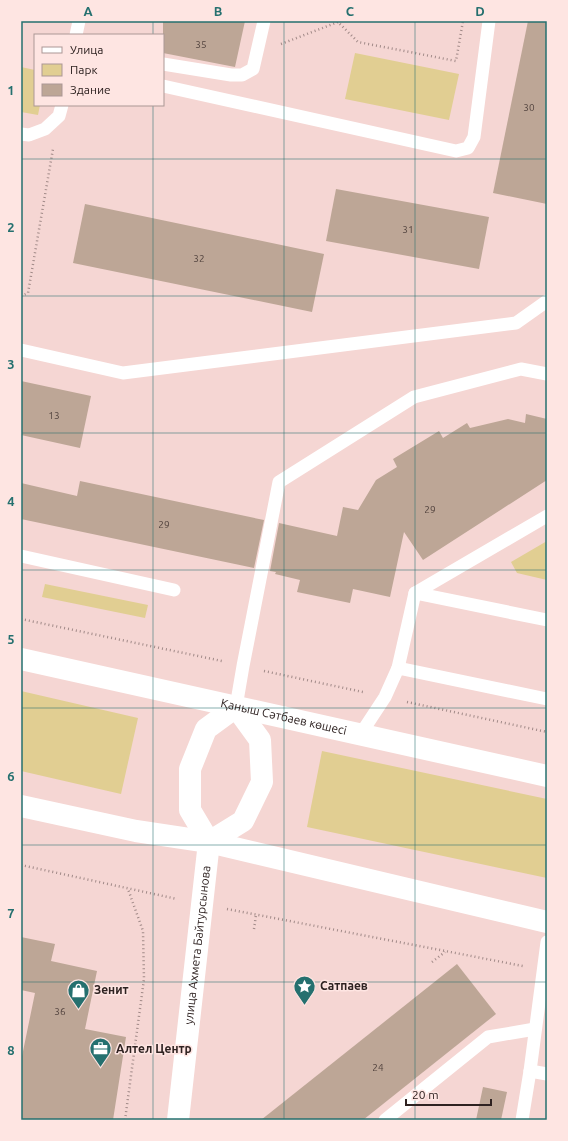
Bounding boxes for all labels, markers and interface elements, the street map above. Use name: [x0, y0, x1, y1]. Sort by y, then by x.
text: A: [83, 4, 93, 18]
text: B: [214, 4, 223, 18]
text: C: [346, 4, 355, 18]
text: D: [475, 4, 485, 18]
legend: [34, 34, 164, 106]
house number: 35: [195, 39, 207, 50]
text: Улица: [70, 43, 103, 56]
text: Парк: [70, 63, 98, 76]
text: 1: [7, 83, 15, 97]
text: Здание: [70, 83, 111, 96]
house number: 30: [523, 102, 535, 113]
text: 2: [7, 220, 15, 234]
house number: 31: [402, 224, 414, 235]
house number: 32: [193, 253, 205, 264]
text: 3: [7, 357, 15, 371]
house number: 13: [48, 410, 60, 421]
text: 4: [7, 494, 15, 508]
house number: 29: [424, 504, 436, 515]
house number: 29: [158, 519, 170, 530]
text: 5: [7, 632, 15, 646]
street label: Қаныш Сәтбаев көшесі: [220, 696, 348, 737]
text: 6: [7, 769, 15, 783]
street label: улица Ахмета Байтурсынова: [182, 865, 212, 1025]
text: 7: [7, 906, 15, 920]
place icon: Сатпаев: [291, 973, 317, 1006]
shop icon: Зенит: [65, 977, 91, 1010]
place label: Сатпаев: [320, 979, 368, 992]
place label: Зенит: [94, 983, 129, 996]
house number: 36: [54, 1006, 66, 1017]
office icon: Алтел Центр: [88, 1036, 114, 1069]
place label: Алтел Центр: [116, 1042, 192, 1055]
text: 8: [7, 1043, 15, 1057]
house number: 24: [372, 1062, 384, 1073]
scale bar: [406, 1081, 491, 1107]
text: 20 m: [412, 1088, 439, 1101]

